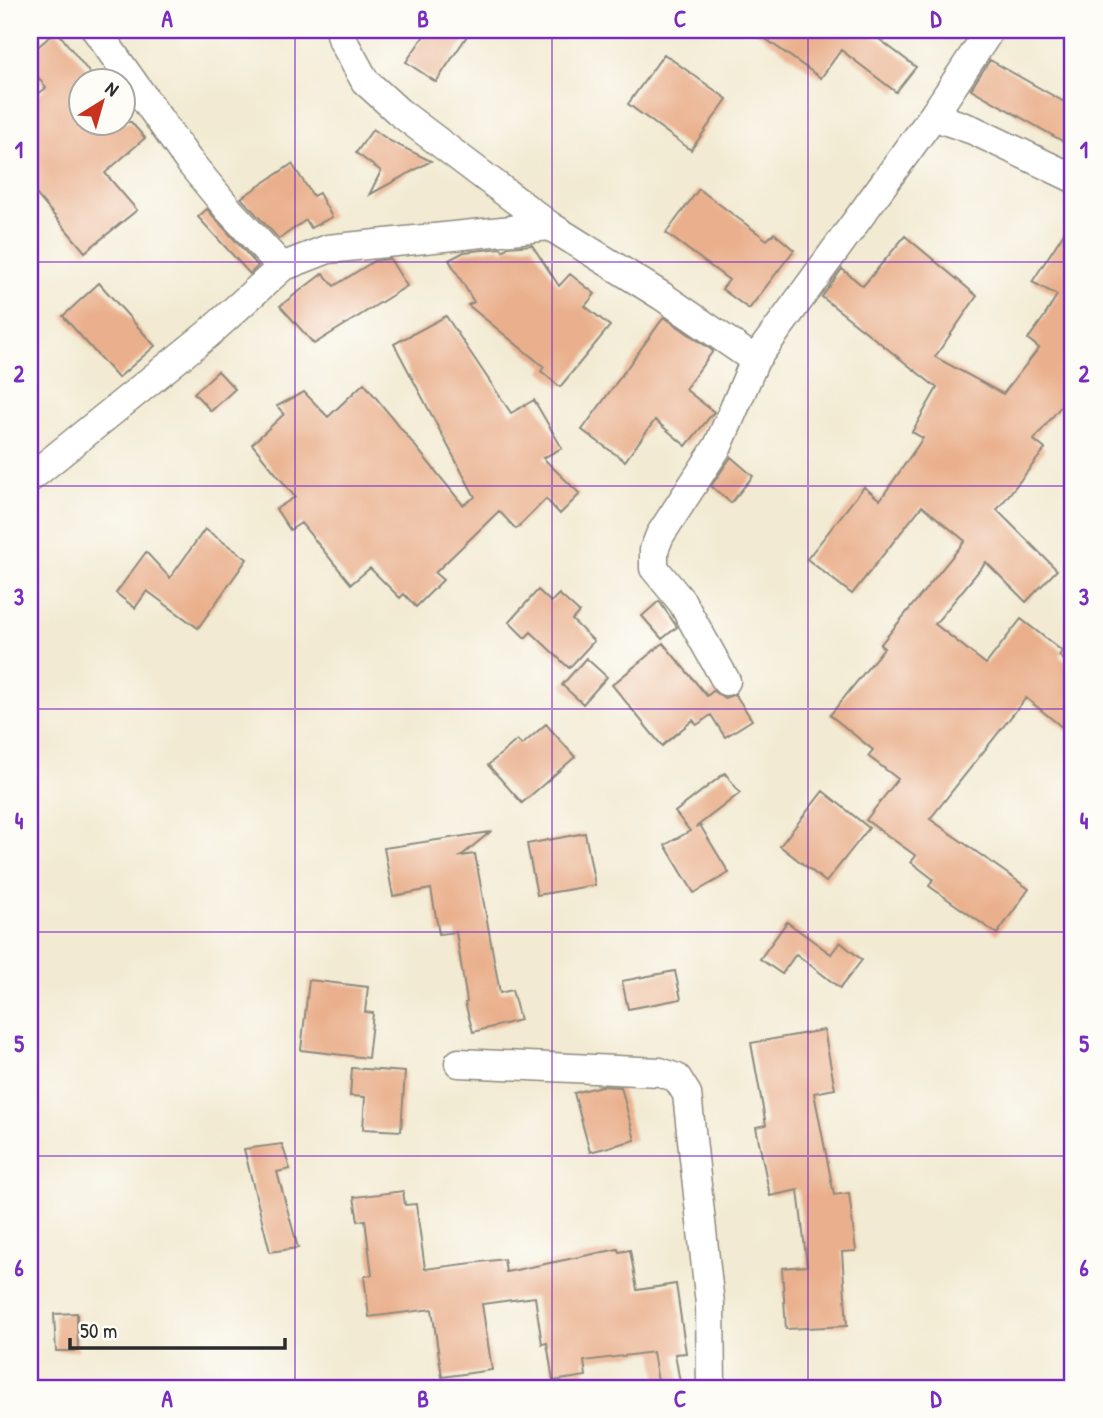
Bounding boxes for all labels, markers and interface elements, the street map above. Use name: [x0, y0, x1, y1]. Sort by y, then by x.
text: A: [161, 3, 173, 34]
text: B: [417, 3, 429, 34]
text: C: [674, 3, 686, 34]
text: D: [931, 3, 943, 34]
north arrow: [66, 66, 136, 136]
text: N: [100, 75, 124, 102]
text: 1: [15, 134, 23, 165]
text: 1: [1080, 134, 1088, 165]
text: 2: [14, 358, 25, 389]
text: 2: [1079, 358, 1090, 389]
text: 3: [14, 581, 24, 612]
text: 3: [1079, 581, 1089, 612]
text: 4: [15, 805, 24, 836]
text: 4: [1080, 805, 1089, 836]
text: 5: [14, 1028, 24, 1059]
text: 5: [1079, 1028, 1089, 1059]
text: 6: [14, 1252, 24, 1283]
text: 6: [1079, 1252, 1089, 1283]
scale bar: [70, 1306, 285, 1350]
text: 50 m: [80, 1316, 117, 1345]
text: A: [161, 1383, 173, 1414]
text: B: [417, 1383, 429, 1414]
text: C: [674, 1383, 686, 1414]
text: D: [931, 1383, 943, 1414]

